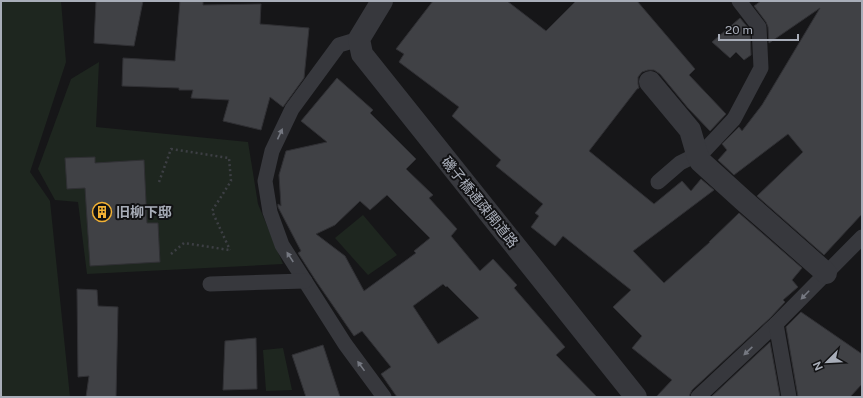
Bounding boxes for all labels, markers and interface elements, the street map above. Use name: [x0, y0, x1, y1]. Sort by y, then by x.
scale bar: [719, 16, 798, 42]
text: 20 m: [725, 23, 753, 37]
one-way arrow: [277, 129, 283, 140]
street label: 磯子橋通疎開道路: [439, 153, 521, 251]
building icon: 旧柳下邸: [91, 201, 113, 223]
place label: 旧柳下邸: [116, 204, 172, 220]
one-way arrow: [286, 251, 293, 263]
one-way arrow: [800, 290, 810, 300]
north arrow: [807, 342, 847, 382]
one-way arrow: [743, 346, 753, 356]
one-way arrow: [357, 360, 365, 371]
text: N: [811, 360, 825, 372]

